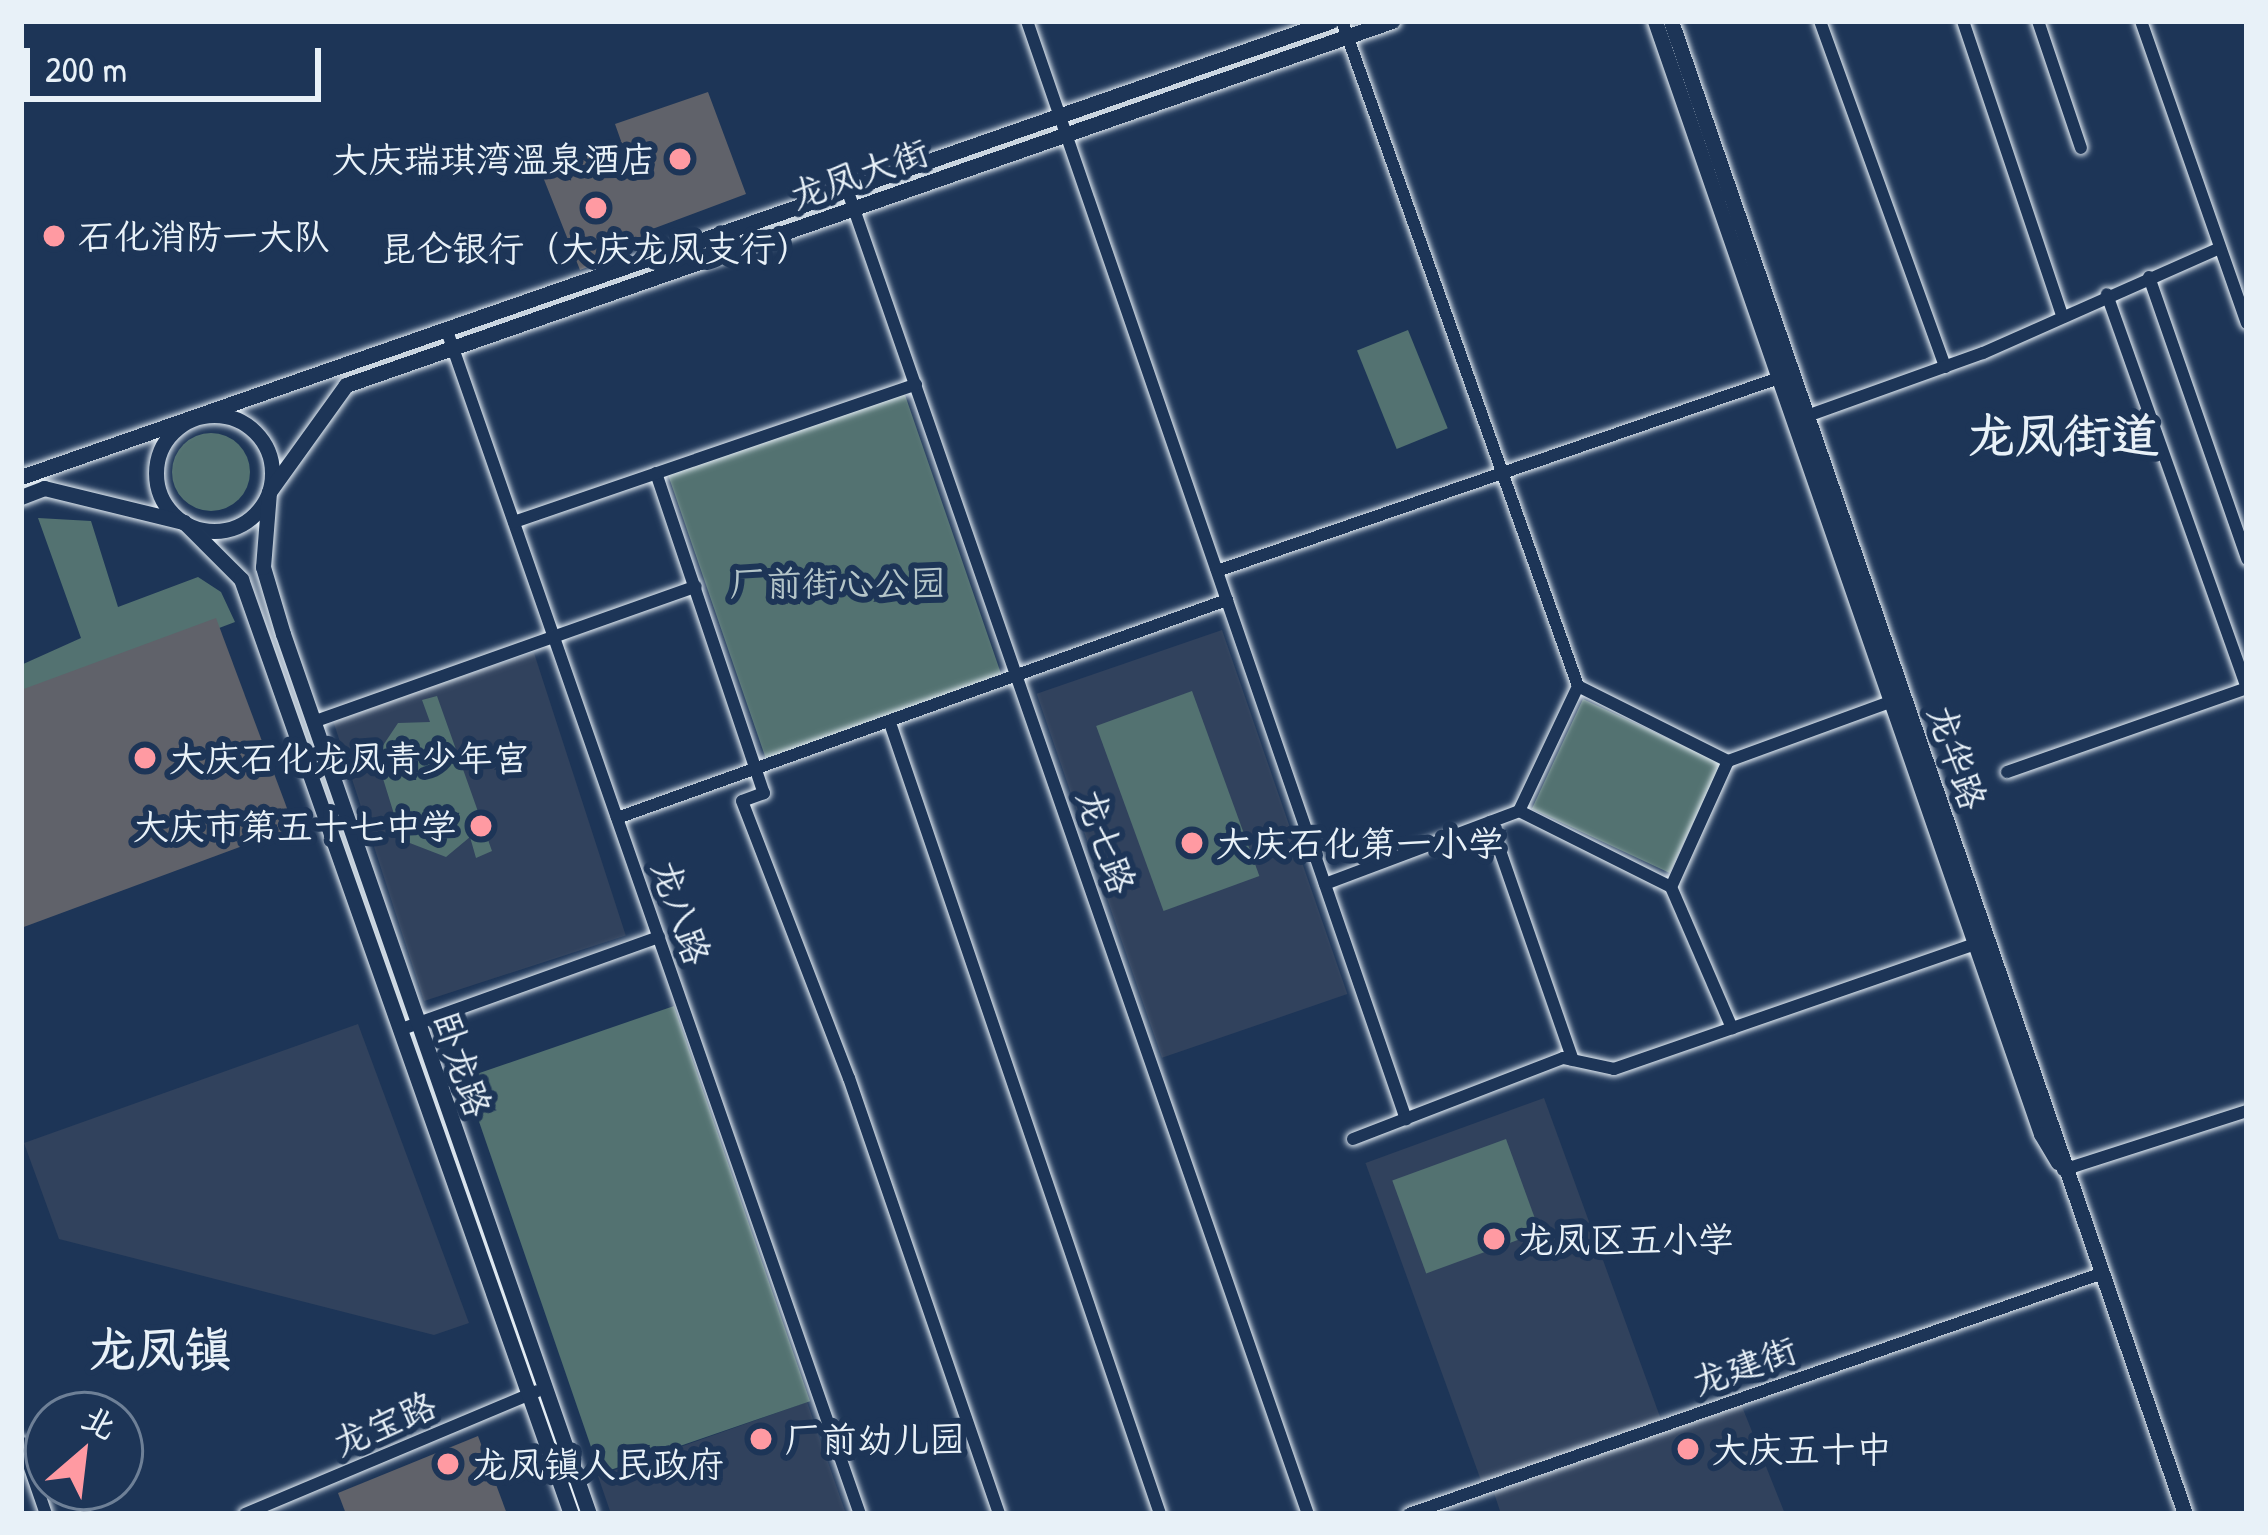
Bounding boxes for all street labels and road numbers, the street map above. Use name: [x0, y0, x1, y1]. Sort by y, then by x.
street label: 龙凤大街: [784, 129, 934, 217]
street label: 龙华路: [1920, 699, 1996, 815]
street label: 龙七路: [1069, 783, 1145, 899]
street label: 龙八路: [644, 854, 720, 970]
street label: 卧龙路: [425, 1006, 501, 1122]
street label: 龙建街: [1686, 1327, 1802, 1403]
street label: 龙宝路: [326, 1382, 442, 1464]

